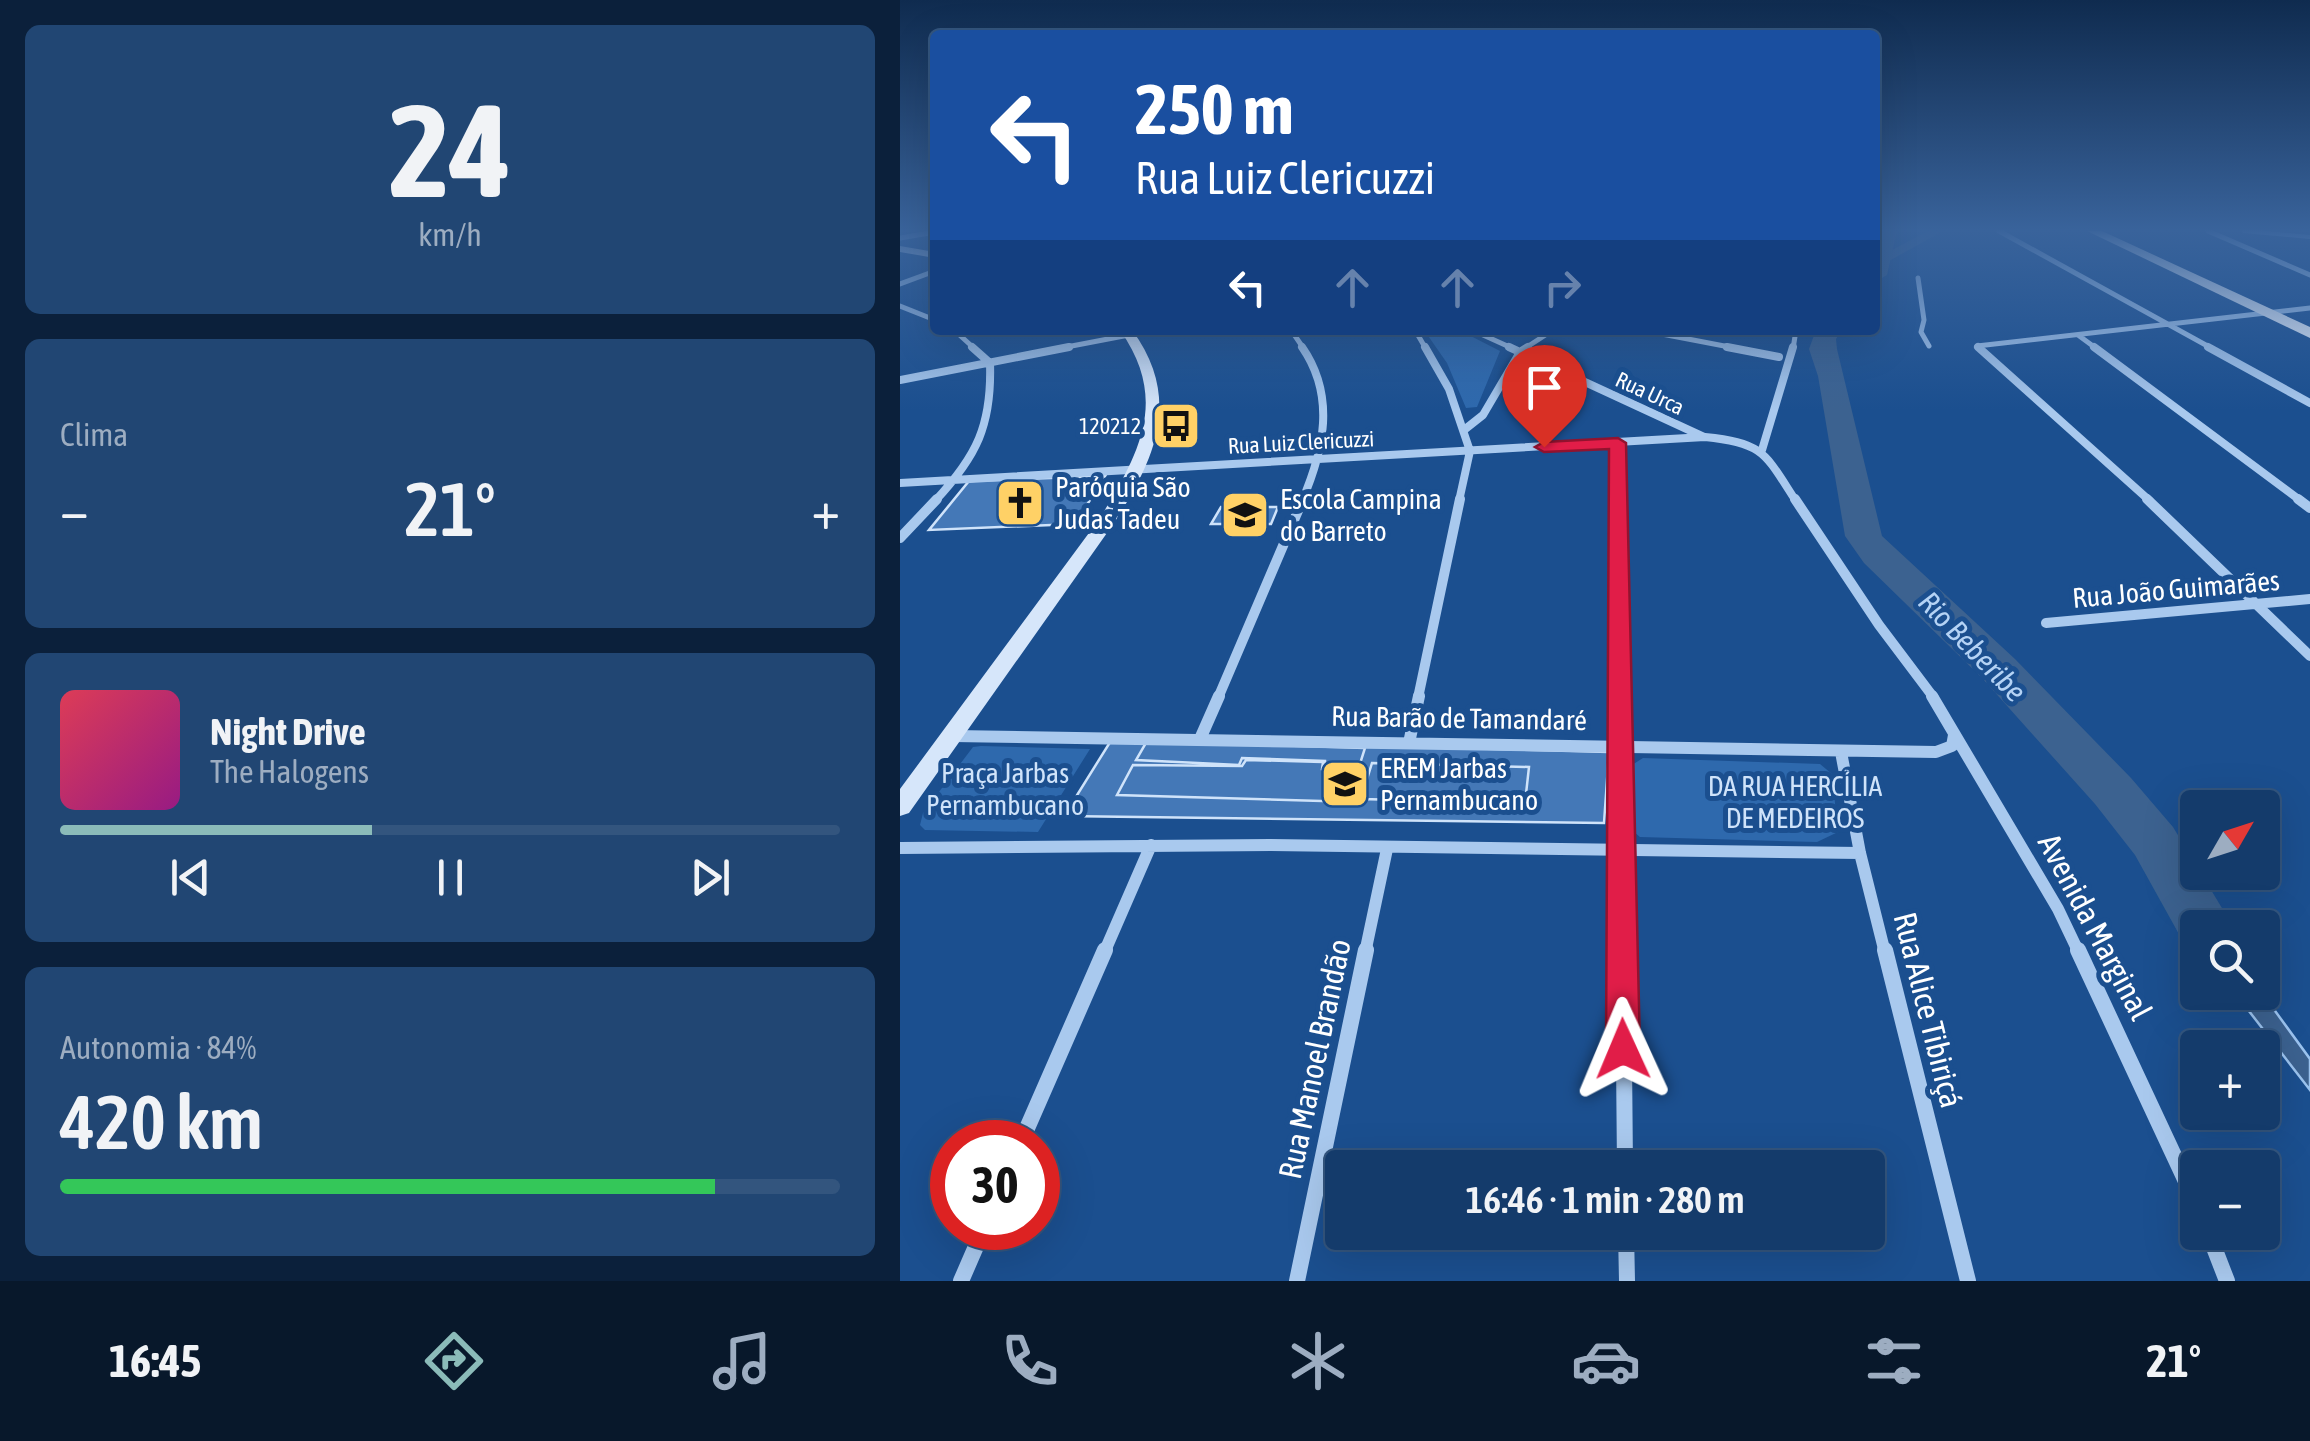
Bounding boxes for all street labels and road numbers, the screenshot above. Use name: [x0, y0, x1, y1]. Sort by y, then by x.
street label: Rua Urca: [1612, 366, 1688, 420]
street label: Rua Luiz Clericuzzi: [1227, 425, 1375, 459]
street label: Rua João Guimarães: [2071, 564, 2281, 614]
street label: Rua Barão de Tamandaré: [1331, 700, 1587, 736]
street label: Avenida Marginal: [2031, 827, 2160, 1026]
street label: Rua Alice Tibiriçá: [1886, 908, 1971, 1111]
street label: Rua Manoel Brandão: [1271, 935, 1358, 1182]

